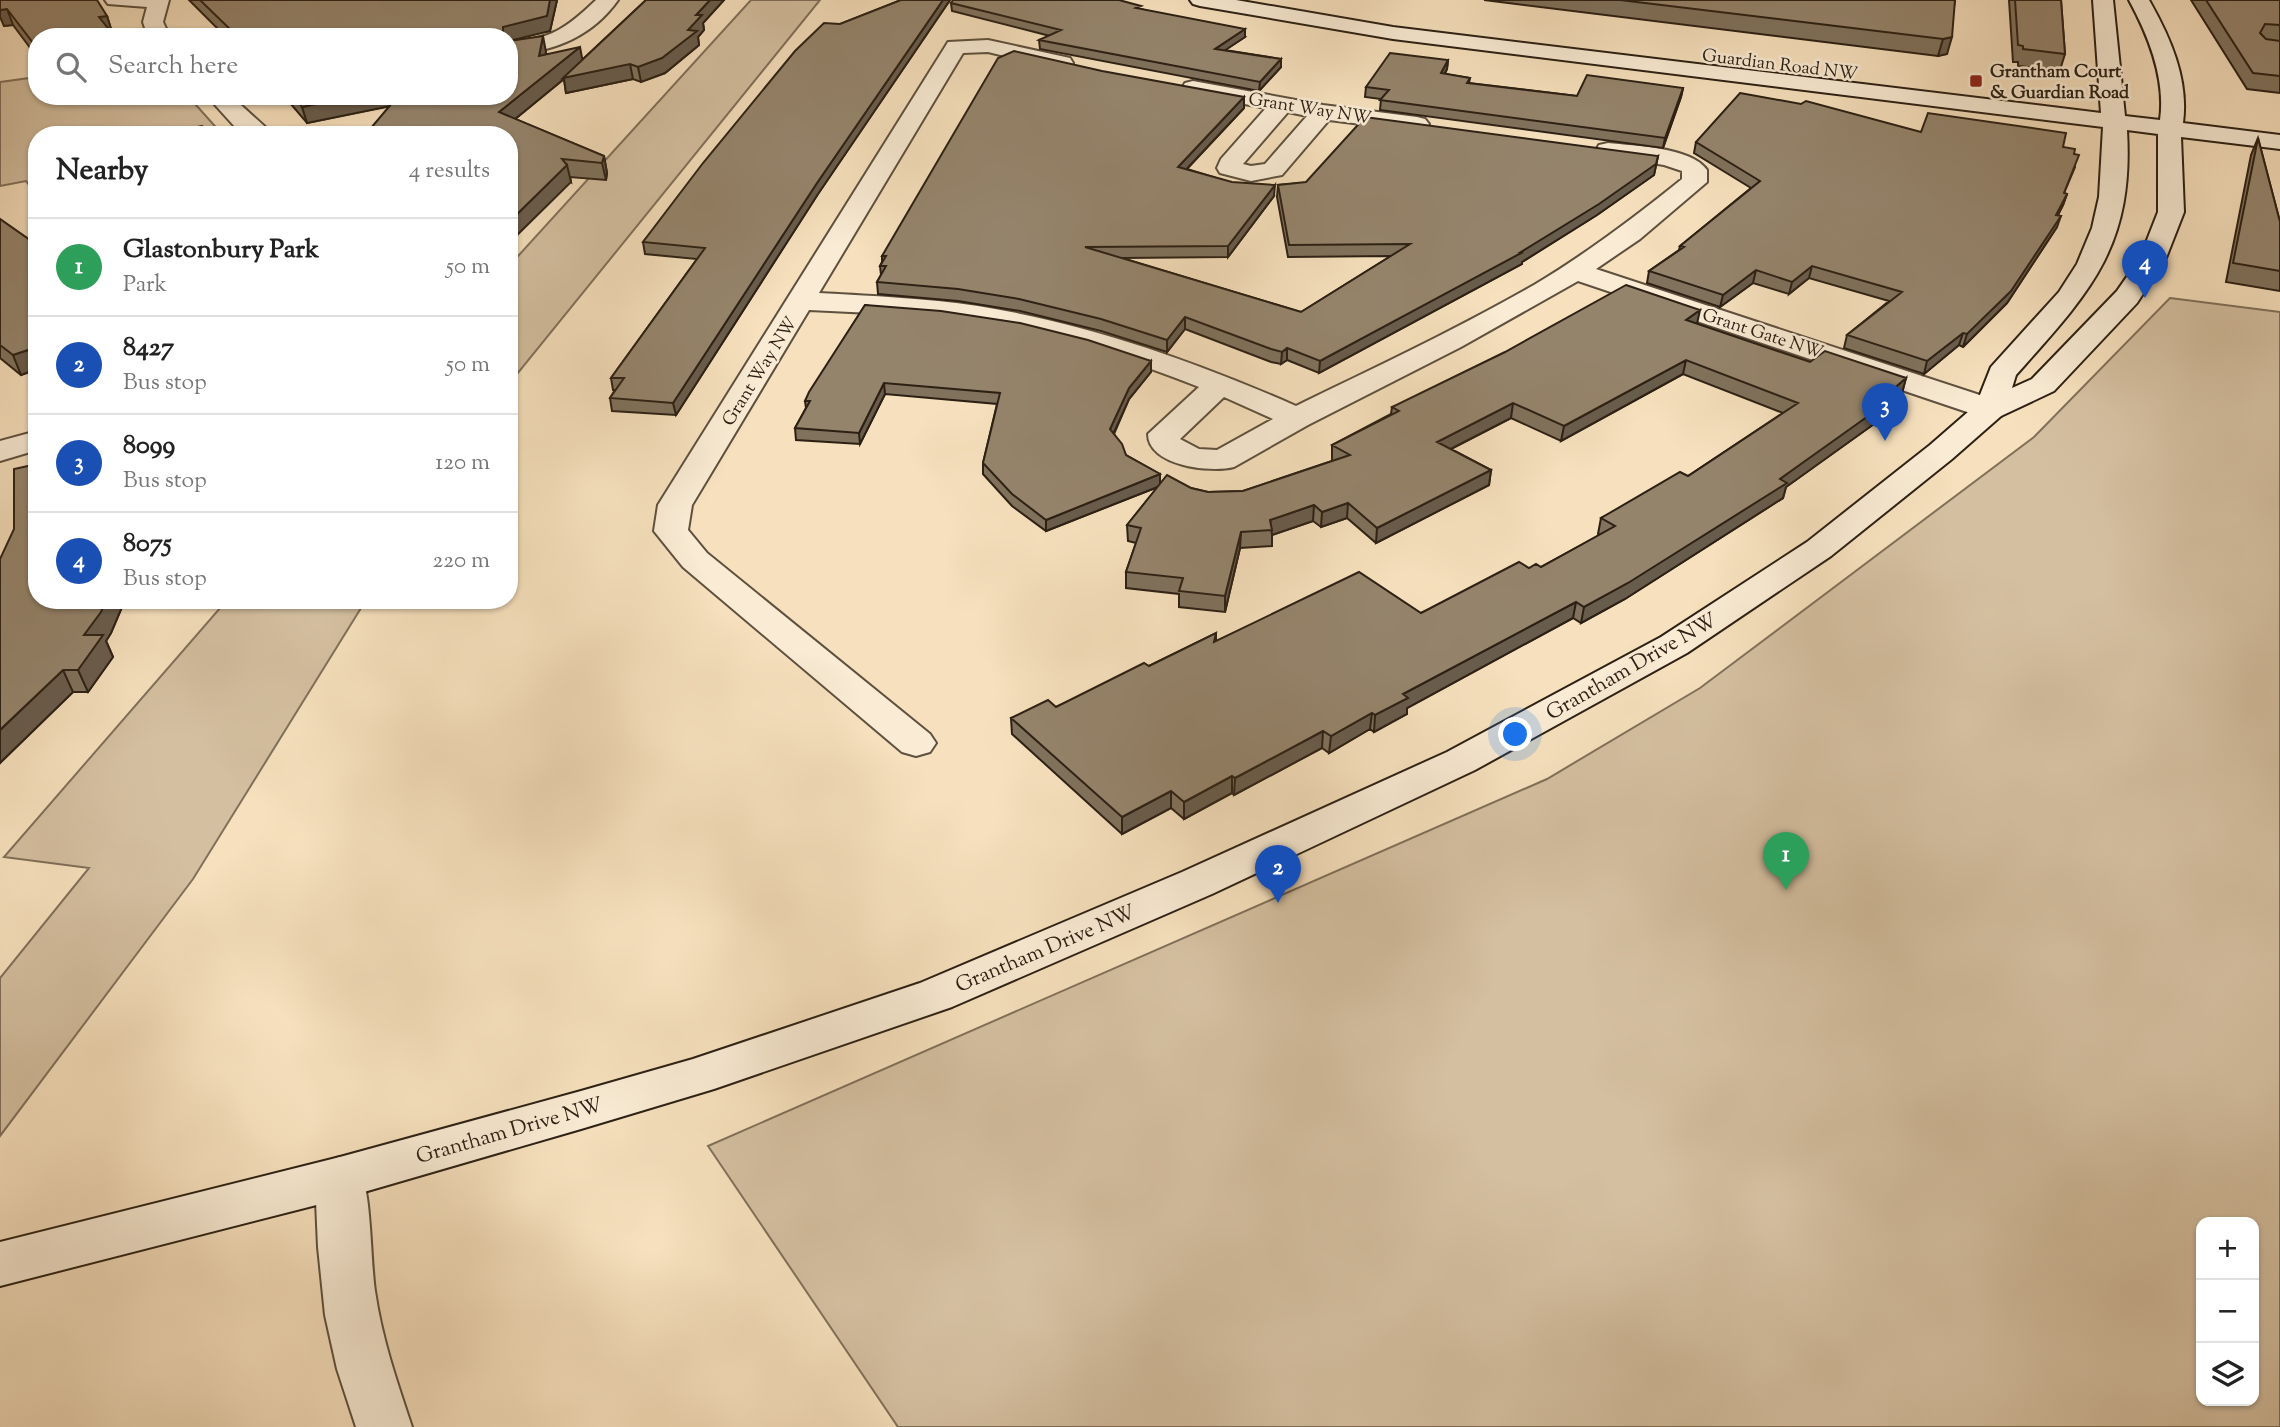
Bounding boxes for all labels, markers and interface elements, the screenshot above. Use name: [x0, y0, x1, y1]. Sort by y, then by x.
search box: [28, 28, 518, 105]
street label: Guardian Road NW: [1700, 44, 1859, 88]
icon: search: [52, 48, 90, 86]
text: Search here: [108, 48, 238, 85]
place label: Grantham Court & Guardian Road: [1990, 60, 2130, 107]
marker: Grantham Court & Guardian Road: [1968, 73, 1984, 89]
street label: Grant Way NW: [1246, 87, 1373, 133]
text: Nearby: [56, 150, 148, 193]
text: 4 results: [409, 155, 490, 188]
text: Glastonbury Park: [123, 232, 319, 269]
pin: 4: [2122, 240, 2168, 298]
text: 1: [75, 251, 83, 284]
text: 50 m: [446, 251, 490, 284]
text: Park: [123, 269, 167, 302]
street label: Grant Gate NW: [1699, 303, 1826, 367]
street label: Grant Way NW: [717, 312, 805, 432]
text: 8427: [123, 330, 174, 367]
text: 2: [74, 349, 84, 382]
text: 50 m: [446, 349, 490, 382]
text: Bus stop: [123, 367, 207, 400]
pin: 3: [1862, 383, 1908, 441]
text: 8099: [123, 428, 175, 465]
text: 3: [74, 447, 84, 480]
text: 120 m: [435, 447, 490, 480]
text: Bus stop: [123, 465, 207, 498]
text: 8075: [123, 526, 172, 563]
text: 4: [73, 545, 85, 578]
text: 220 m: [432, 545, 490, 578]
text: Bus stop: [123, 563, 207, 596]
street label: Grantham Drive NW: [1541, 606, 1723, 729]
your location: [1498, 717, 1532, 751]
pin: 1: [1763, 832, 1809, 890]
pin: 2: [1255, 845, 1301, 903]
street label: Grantham Drive NW: [951, 898, 1140, 1001]
street label: Grantham Drive NW: [413, 1091, 606, 1173]
map controls: [2196, 1217, 2259, 1406]
button: +: [2196, 1217, 2259, 1280]
button: −: [2196, 1280, 2259, 1343]
button: layers: [2196, 1343, 2259, 1406]

